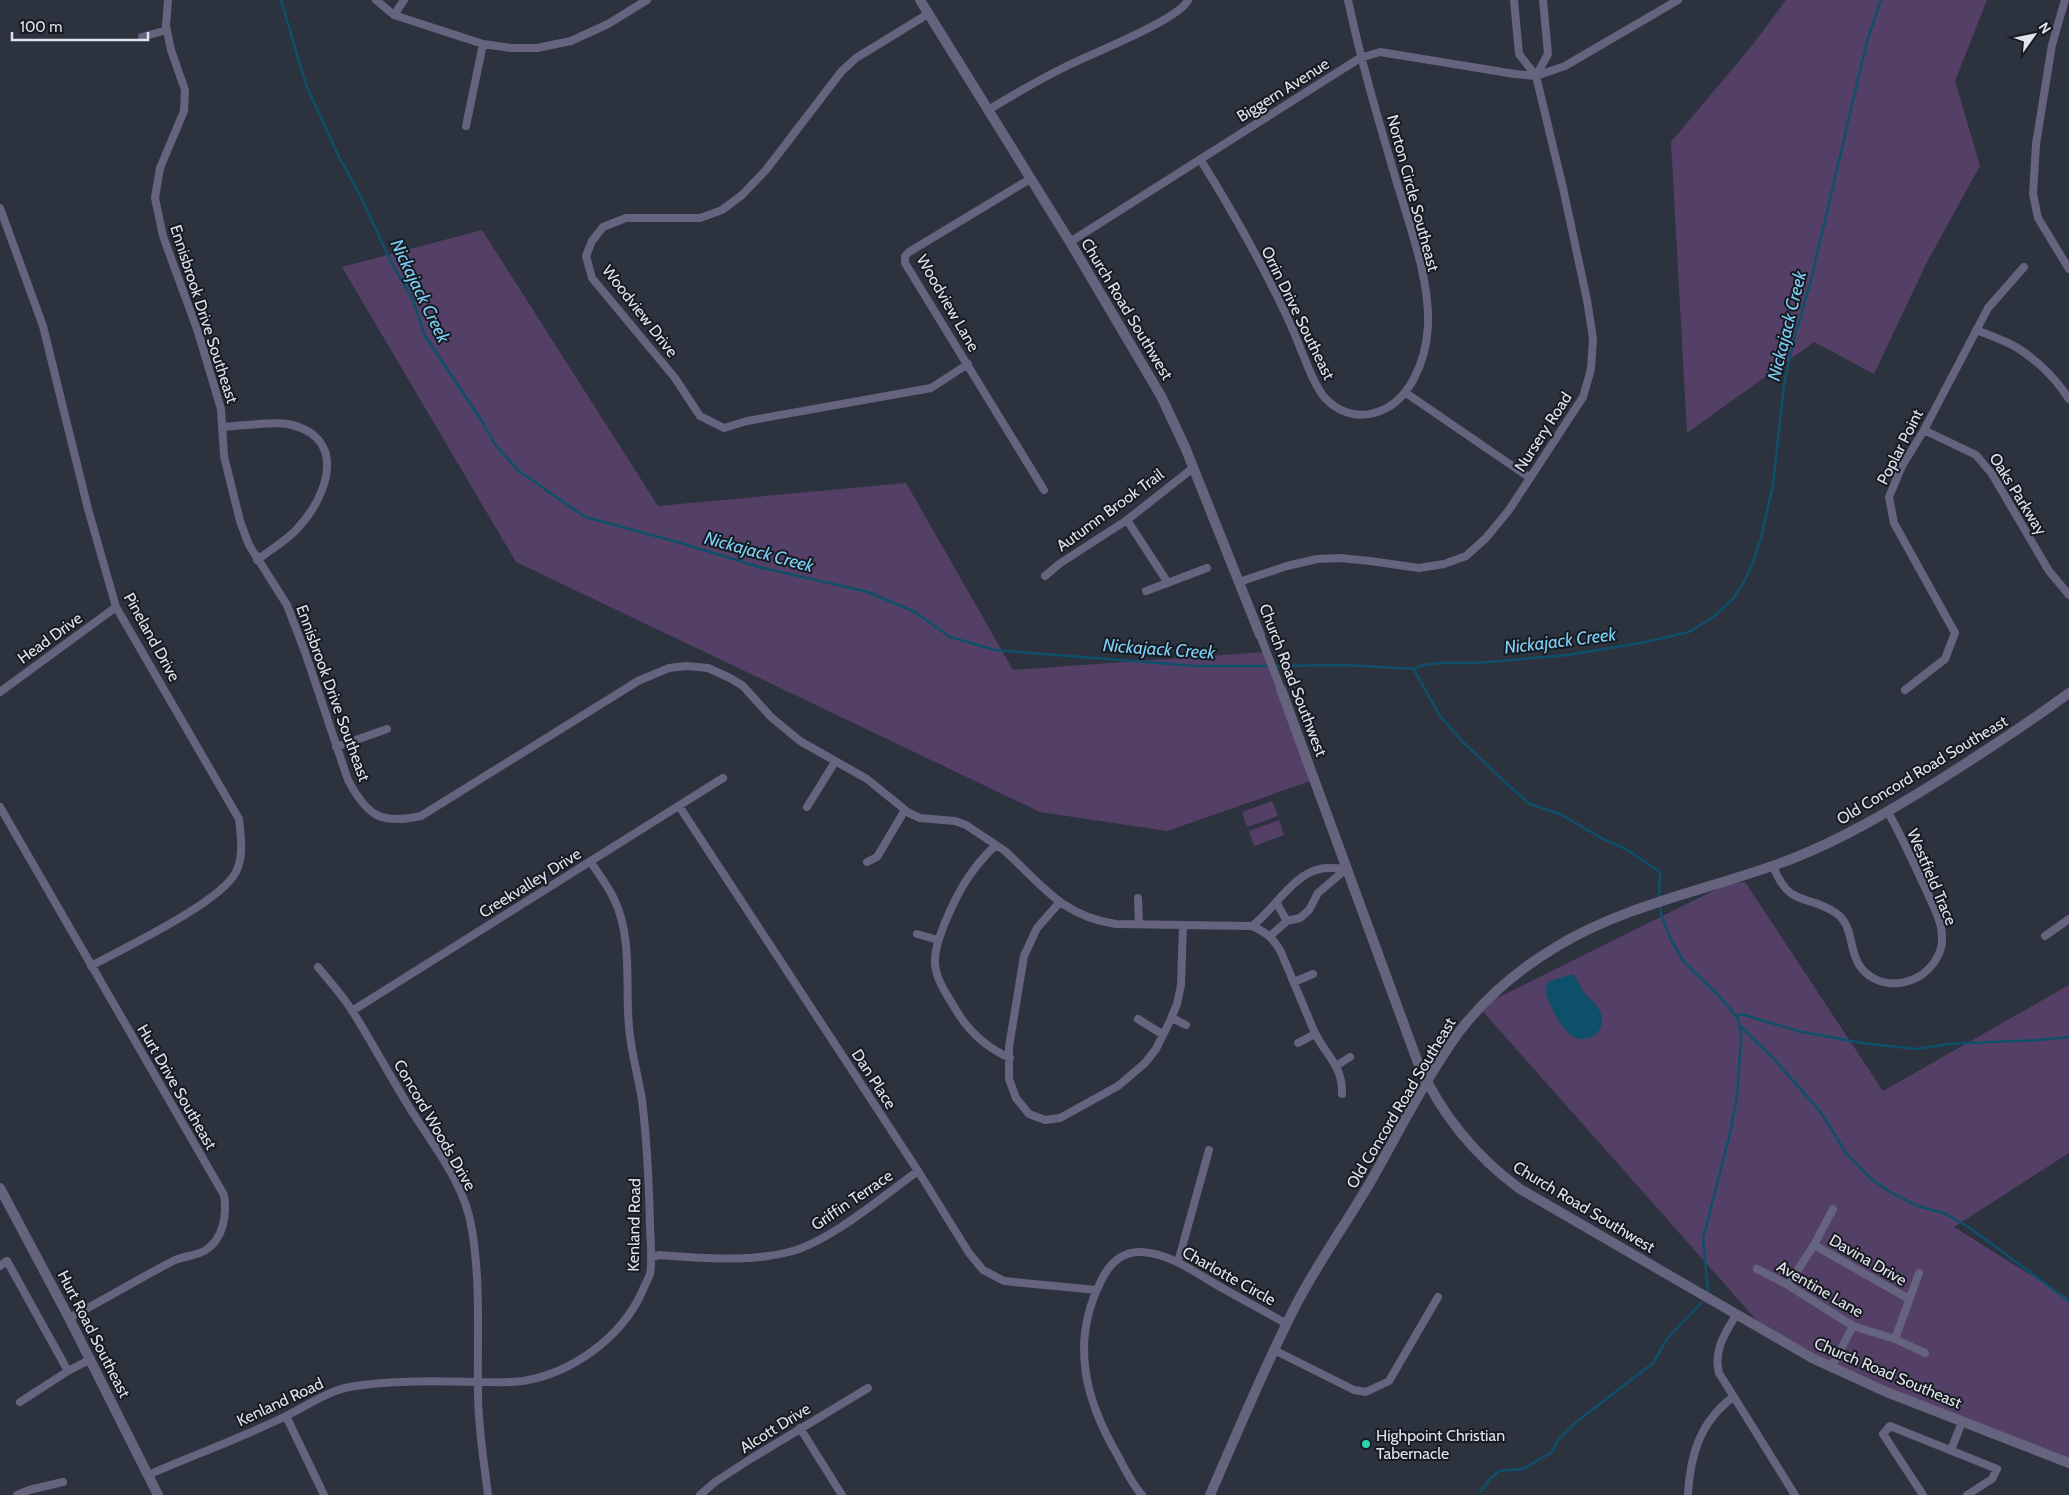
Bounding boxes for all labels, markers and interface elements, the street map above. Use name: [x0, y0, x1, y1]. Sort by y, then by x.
scale bar: [12, 10, 149, 42]
north arrow: [2009, 10, 2059, 60]
text: 100 m: [20, 18, 62, 36]
text: N: [2035, 19, 2055, 37]
street label: Biggern Avenue: [1233, 54, 1333, 126]
street label: Norton Circle Southeast: [1383, 113, 1443, 274]
street label: Ennisbrook Drive Southeast: [166, 222, 242, 406]
street label: Church Road Southwest: [1077, 235, 1177, 384]
water label: Nickajack Creek: [385, 236, 455, 348]
street label: Orrin Drive Southeast: [1257, 243, 1339, 383]
street label: Woodview Lane: [913, 251, 983, 355]
street label: Woodview Drive: [598, 261, 682, 361]
water label: Nickajack Creek: [1763, 268, 1812, 383]
street label: Nursery Road: [1510, 389, 1576, 475]
street label: Poplar Point: [1873, 406, 1927, 488]
street label: Oaks Parkway: [1985, 450, 2051, 538]
street label: Autumn Brook Trail: [1053, 465, 1168, 555]
water label: Nickajack Creek: [702, 527, 817, 578]
street label: Pineland Drive: [120, 589, 184, 685]
street label: Church Road Southwest: [1255, 601, 1331, 759]
street label: Ennisbrook Drive Southeast: [292, 602, 374, 785]
street label: Head Drive: [14, 608, 86, 668]
water label: Nickajack Creek: [1503, 623, 1618, 659]
water label: Nickajack Creek: [1102, 634, 1217, 664]
street label: Old Concord Road Southeast: [1833, 711, 2011, 829]
street label: Westfield Trace: [1903, 826, 1961, 928]
street label: Creekvalley Drive: [475, 844, 585, 922]
street label: Old Concord Road Southeast: [1342, 1014, 1460, 1192]
street label: Hurt Drive Southeast: [133, 1021, 221, 1154]
street label: Dan Place: [848, 1045, 900, 1113]
street label: Concord Woods Drive: [390, 1056, 480, 1194]
street label: Church Road Southwest: [1510, 1157, 1659, 1257]
street label: Griffin Terrace: [808, 1166, 896, 1234]
street label: Kenland Road: [624, 1178, 644, 1272]
street label: Davina Drive: [1826, 1230, 1910, 1290]
street label: Charlotte Circle: [1179, 1243, 1279, 1309]
street label: Aventine Lane: [1774, 1257, 1866, 1321]
street label: Hurt Road Southeast: [54, 1267, 135, 1401]
street label: Church Road Southeast: [1812, 1333, 1965, 1413]
street label: Kenland Road: [234, 1374, 326, 1430]
street label: Alcott Drive: [736, 1399, 814, 1457]
place label: Highpoint Christian Tabernacle: [1376, 1426, 1505, 1463]
marker: Highpoint Christian Tabernacle: [1360, 1438, 1372, 1450]

